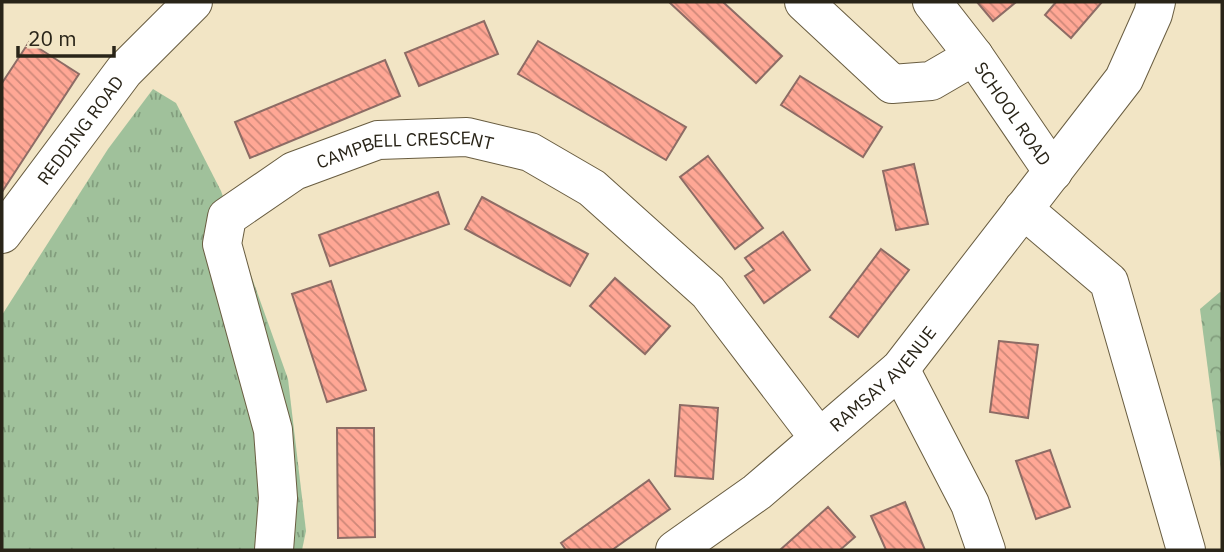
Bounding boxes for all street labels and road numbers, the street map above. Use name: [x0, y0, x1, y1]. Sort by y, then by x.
street label: SCHOOL ROAD: [970, 57, 1057, 170]
street label: REDDING ROAD: [32, 71, 128, 189]
street label: CAMPBELL CRESCENT: [313, 125, 496, 173]
street label: RAMSAY AVENUE: [824, 321, 941, 436]

